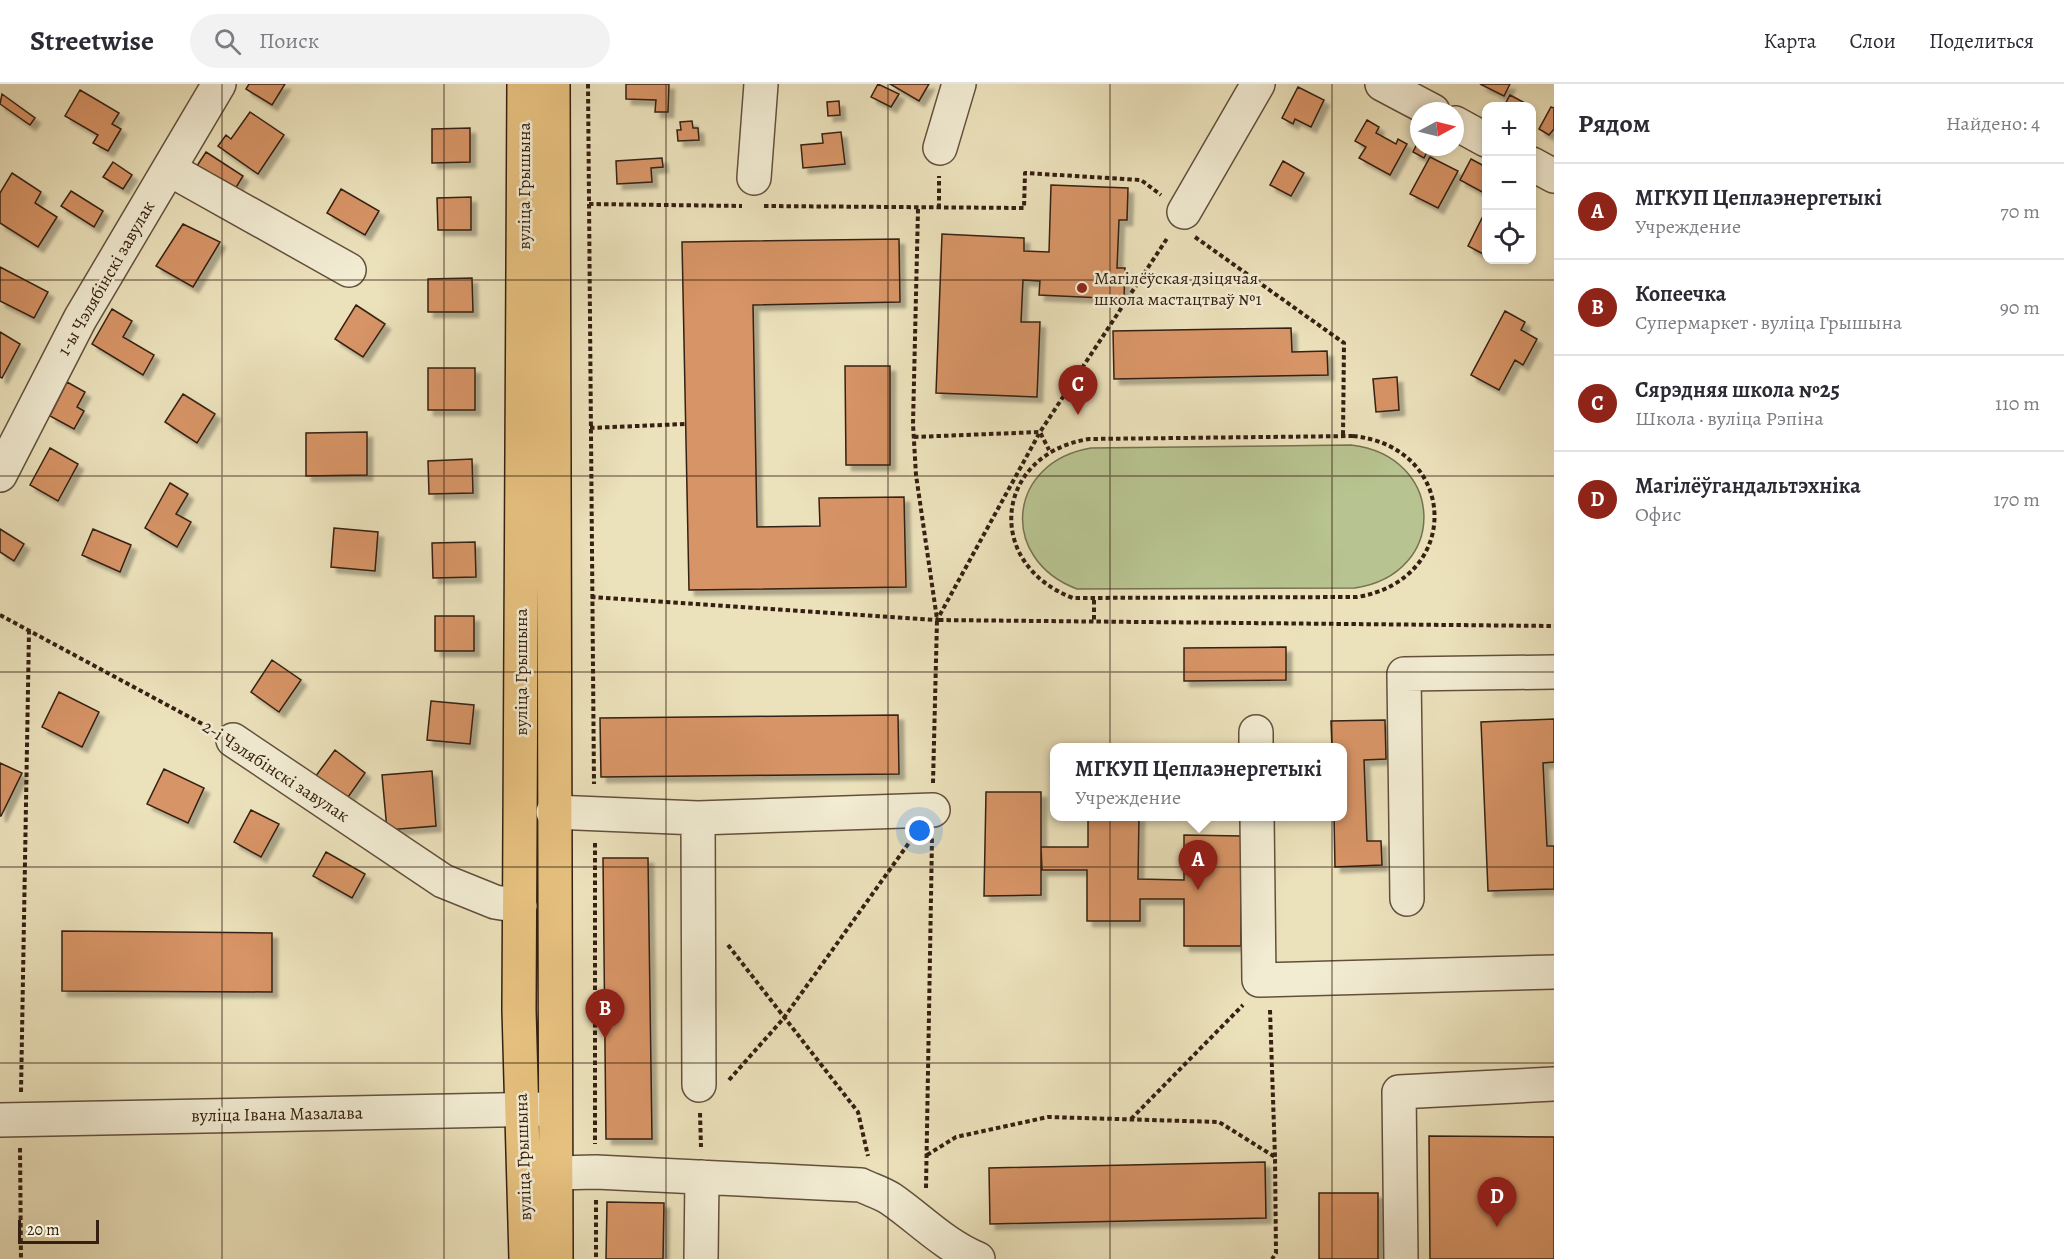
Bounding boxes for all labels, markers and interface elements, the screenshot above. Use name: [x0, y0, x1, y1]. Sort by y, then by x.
search box: [190, 14, 610, 68]
text: Streetwise: [30, 22, 154, 60]
icon: search: [211, 25, 244, 58]
text: Поиск: [259, 26, 319, 56]
text: Карта: [1763, 27, 1816, 55]
text: Слои: [1849, 27, 1896, 55]
text: Поделиться: [1929, 27, 2034, 55]
north arrow: [1410, 102, 1464, 156]
map controls: [1482, 102, 1536, 264]
button: +: [1482, 102, 1536, 156]
text: Рядом: [1578, 106, 1650, 141]
text: Найдено: 4: [1946, 110, 2040, 137]
street label: вуліца Грышына: [512, 121, 536, 250]
button: −: [1482, 156, 1536, 210]
text: МГКУП Цеплаэнергетыкі: [1635, 183, 1882, 213]
street label: 1-ы Чэлябінскі завулак: [52, 196, 160, 360]
text: A: [1591, 198, 1604, 225]
text: 70 m: [2000, 198, 2040, 225]
button: locate: [1482, 210, 1536, 264]
text: Учреждение: [1635, 213, 1741, 240]
place label: Магілёўская дзіцячая школа мастацтваў №1: [1094, 266, 1262, 311]
text: Копеечка: [1635, 279, 1726, 309]
marker: Магілёўская дзіцячая школа мастацтваў №1: [1075, 281, 1089, 295]
text: B: [1591, 294, 1604, 321]
text: 90 m: [2000, 294, 2040, 321]
text: Супермаркет · вуліца Грышына: [1635, 309, 1902, 336]
pin: C: [1058, 366, 1098, 415]
text: Сярэдняя школа №25: [1635, 375, 1840, 405]
text: C: [1591, 390, 1604, 417]
text: 110 m: [1995, 390, 2040, 417]
text: Школа · вуліца Рэпіна: [1635, 405, 1824, 432]
text: Магілёўгандальтэхніка: [1635, 471, 1861, 501]
text: D: [1591, 486, 1604, 513]
text: 170 m: [1994, 486, 2040, 513]
text: Офис: [1635, 501, 1681, 528]
street label: вуліца Грышына: [509, 607, 533, 736]
street label: 2-і Чэлябінскі завулак: [198, 714, 354, 828]
popup: [1050, 743, 1347, 821]
text: МГКУП Цеплаэнергетыкі: [1075, 754, 1322, 784]
text: Учреждение: [1075, 784, 1181, 811]
your location: [905, 816, 934, 845]
pin: A: [1178, 840, 1218, 890]
pin: B: [586, 990, 624, 1039]
street label: вуліца Грышына: [509, 1092, 537, 1221]
street label: вуліца Iвана Мазалава: [191, 1100, 364, 1127]
pin: D: [1478, 1178, 1516, 1227]
scale bar: [18, 1217, 99, 1244]
text: 20 m: [27, 1219, 60, 1241]

